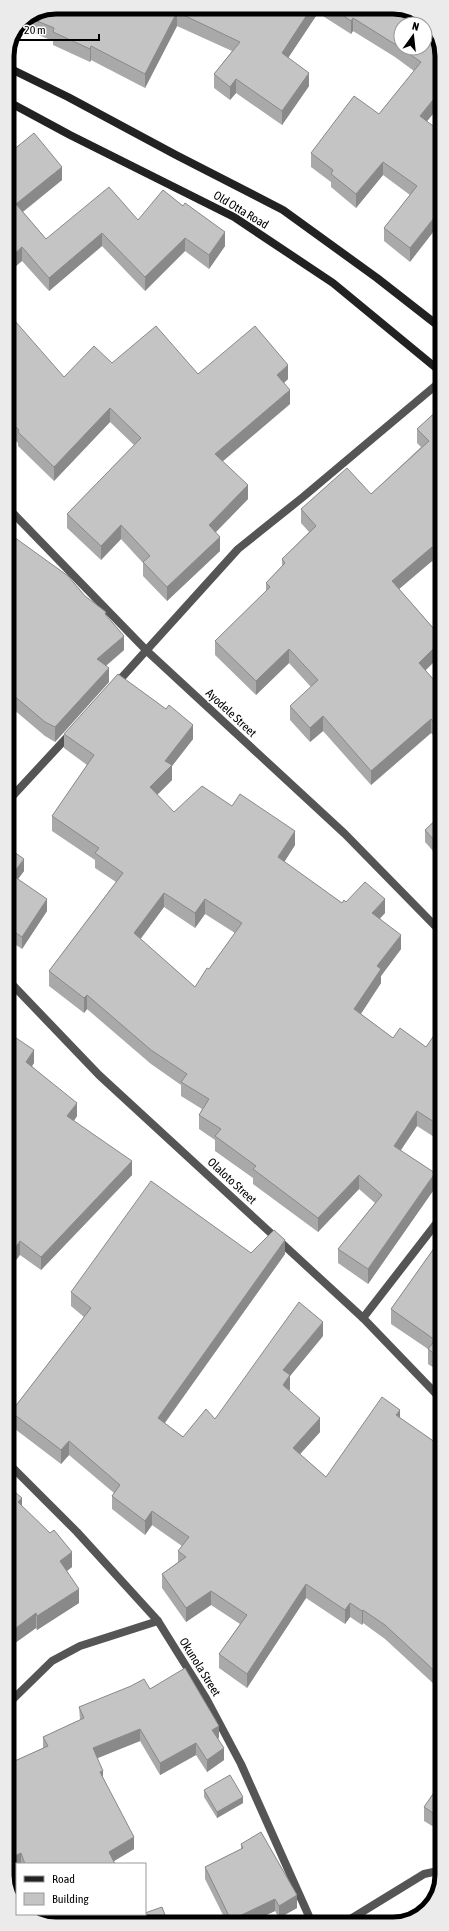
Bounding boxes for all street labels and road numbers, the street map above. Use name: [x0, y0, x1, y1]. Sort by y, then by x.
street label: Old Otta Road: [211, 188, 271, 232]
street label: Ayodele Street: [203, 686, 260, 740]
street label: Olaloto Street: [205, 1155, 260, 1207]
street label: Okunola Street: [177, 1635, 224, 1699]

